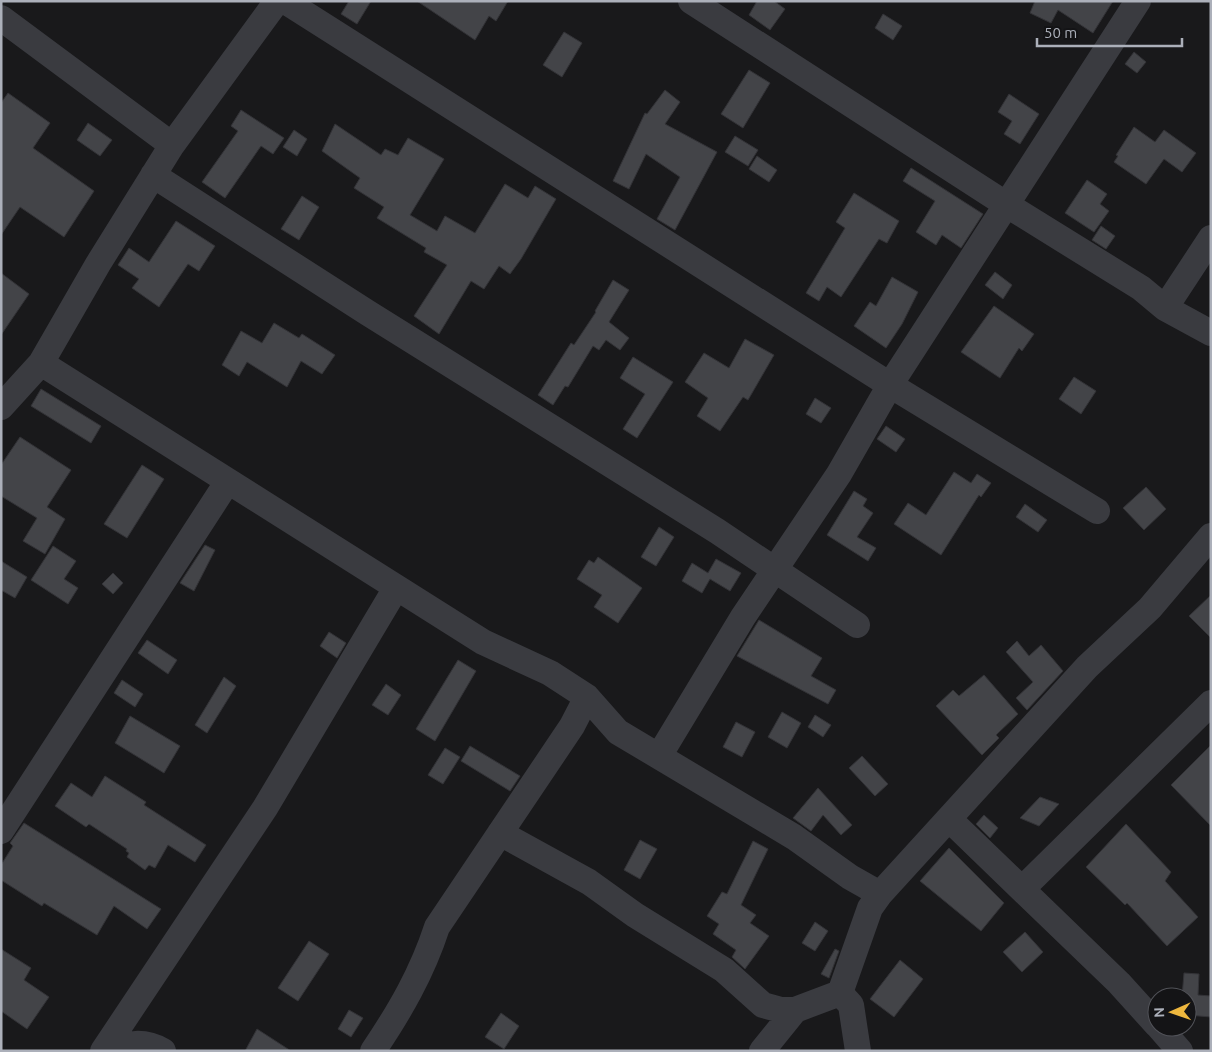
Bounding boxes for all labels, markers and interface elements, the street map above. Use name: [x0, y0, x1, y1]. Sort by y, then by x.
scale bar: [1037, 15, 1182, 47]
text: 50 m: [1044, 24, 1077, 41]
north arrow: [1147, 987, 1197, 1037]
text: N: [1151, 1007, 1167, 1018]

